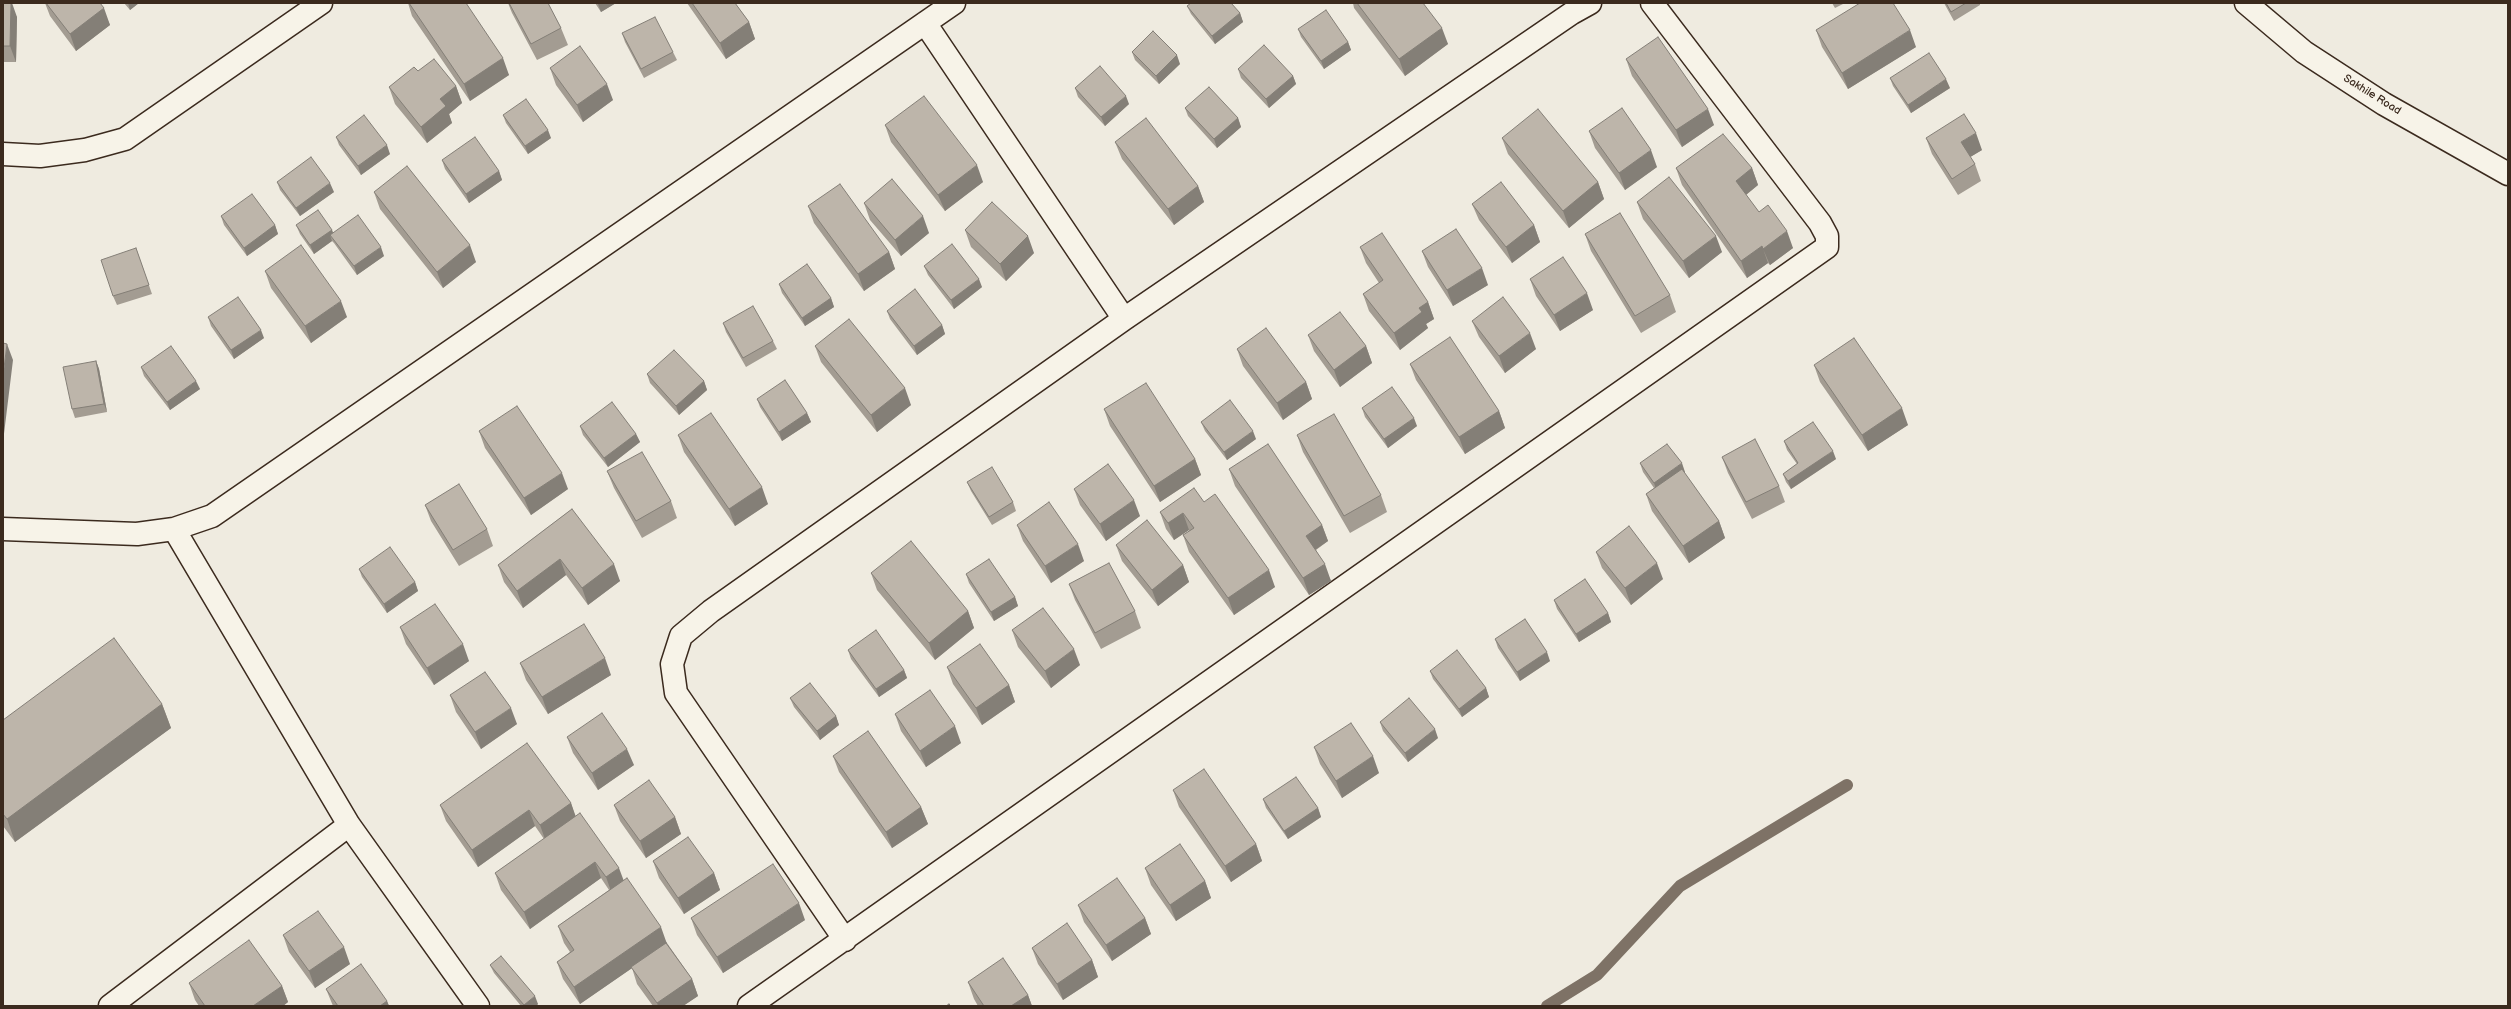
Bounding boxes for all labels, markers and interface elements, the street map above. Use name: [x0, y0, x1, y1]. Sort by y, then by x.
street label: Sakhile Road: [2341, 72, 2403, 118]

